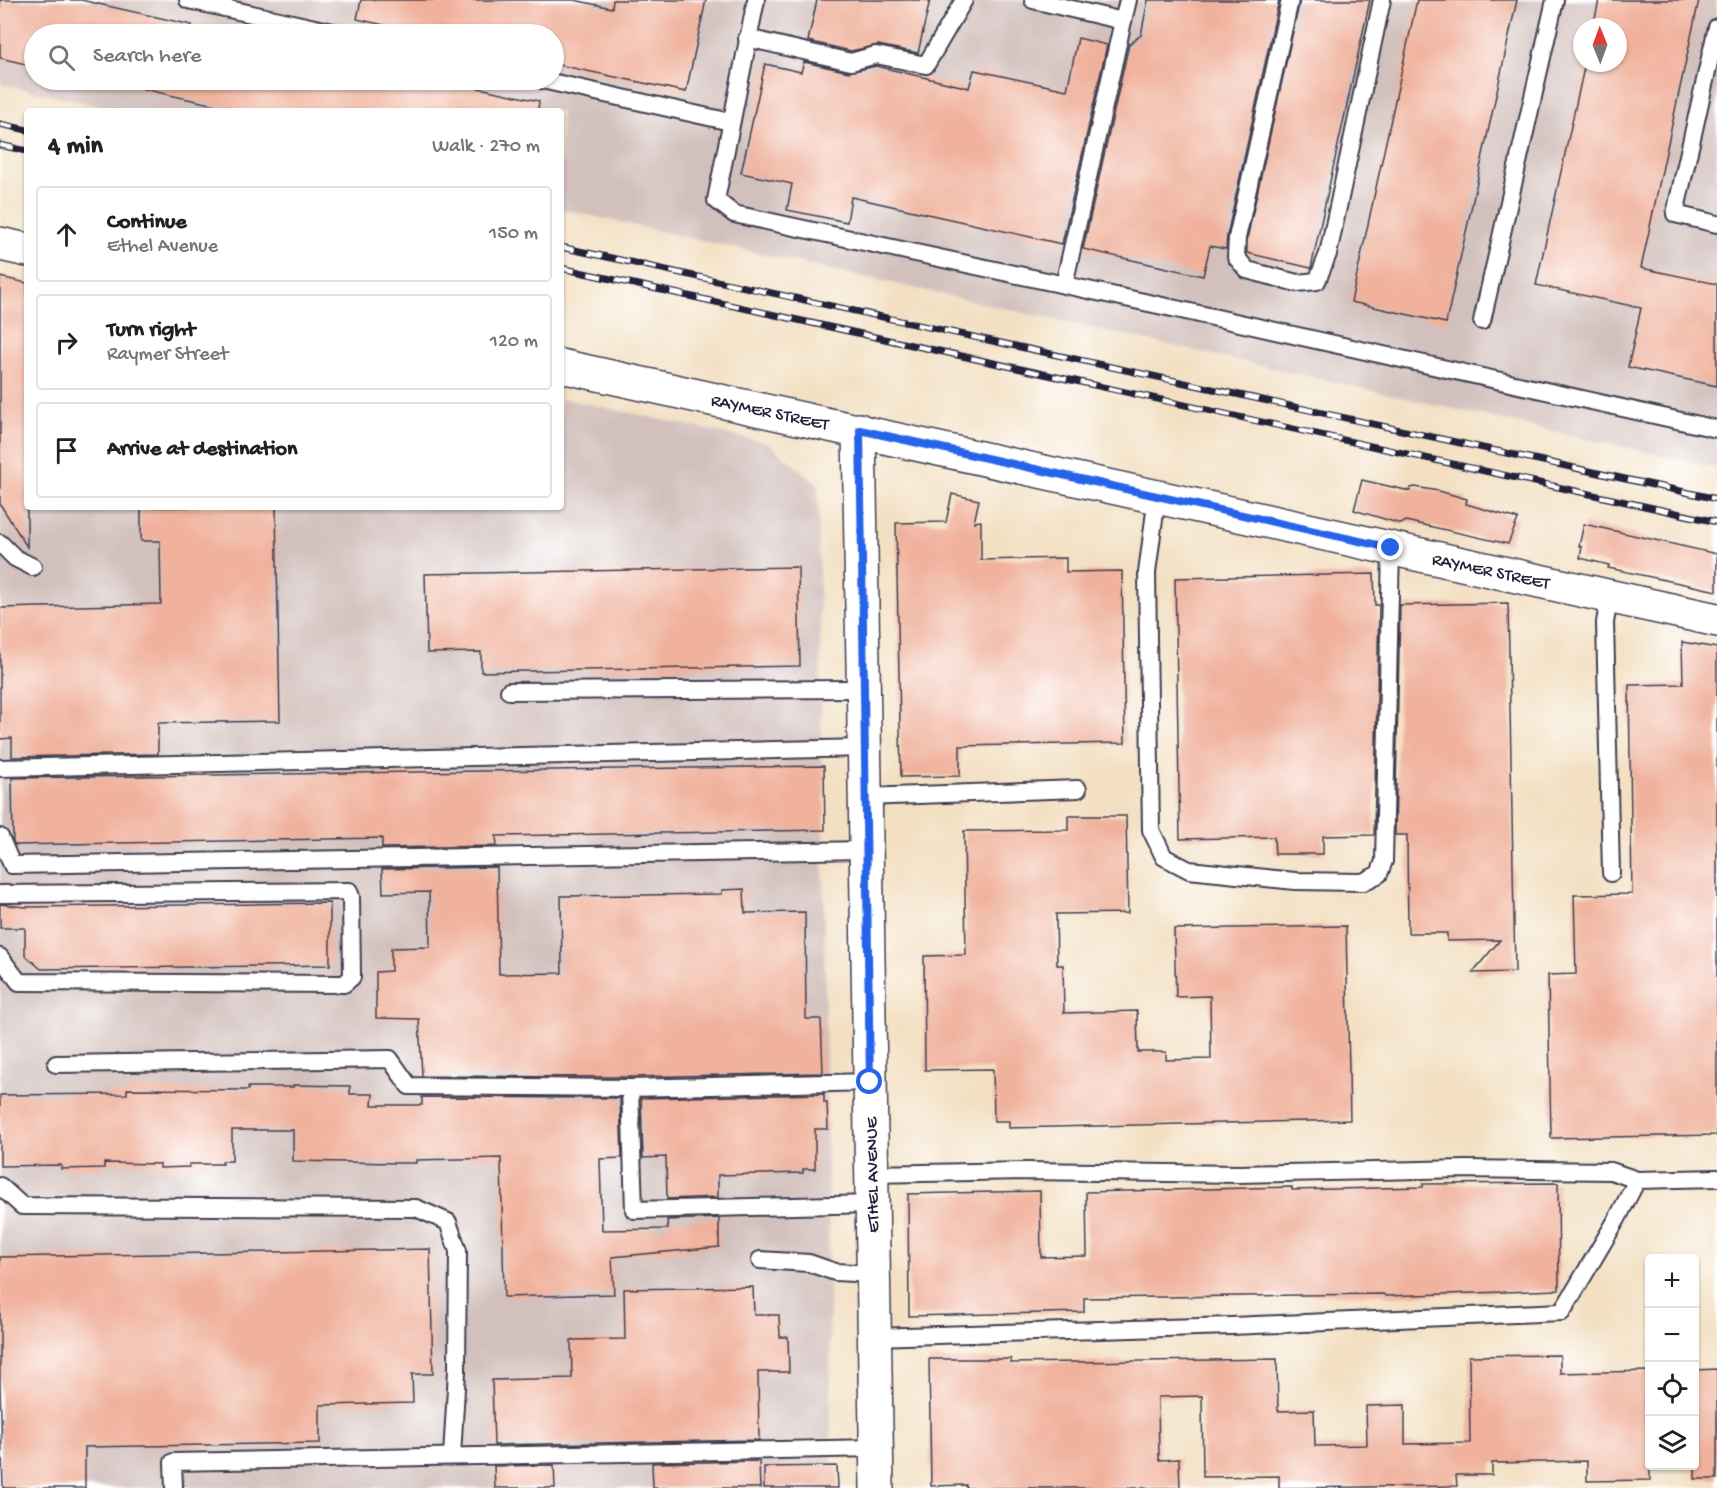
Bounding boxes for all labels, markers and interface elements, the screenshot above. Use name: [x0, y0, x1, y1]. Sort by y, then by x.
north arrow: [1573, 18, 1627, 72]
search box: [24, 24, 564, 90]
icon: search: [45, 41, 78, 74]
text: Search here: [93, 44, 201, 70]
text: 4 min: [48, 132, 103, 163]
text: Walk · 270 m: [432, 136, 540, 159]
text: Continue: [107, 210, 187, 236]
icon: ahead: [50, 218, 83, 251]
text: 150 m: [489, 223, 538, 246]
text: Ethel Avenue: [107, 236, 218, 259]
text: Turn right: [107, 318, 195, 344]
icon: right: [50, 326, 83, 359]
text: 120 m: [490, 331, 538, 354]
text: Raymer Street: [107, 344, 228, 367]
street label: RAYMER STREET: [709, 391, 831, 436]
icon: arrive: [50, 434, 83, 467]
text: Arrive at destination: [107, 437, 297, 463]
route end: [1377, 534, 1403, 560]
street label: RAYMER STREET: [1430, 550, 1552, 595]
route start: [856, 1068, 882, 1094]
street label: ETHEL AVENUE: [862, 1116, 885, 1233]
map controls: [1645, 1254, 1699, 1470]
button: +: [1645, 1254, 1699, 1308]
button: −: [1645, 1308, 1699, 1362]
button: locate: [1645, 1362, 1699, 1416]
button: layers: [1645, 1416, 1699, 1470]

